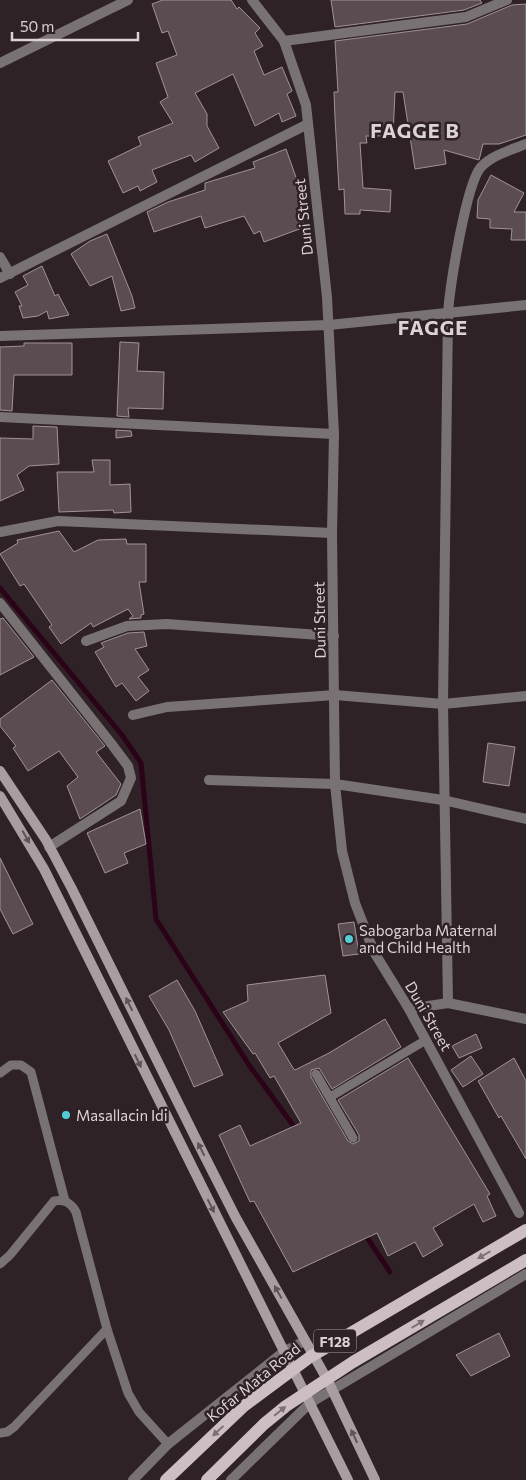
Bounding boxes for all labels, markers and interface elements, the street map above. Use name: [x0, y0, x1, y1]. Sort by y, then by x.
scale bar: [12, 10, 139, 42]
text: 50 m: [20, 17, 54, 35]
district label: FAGGE B: [370, 118, 460, 142]
street label: Duni Street: [290, 178, 316, 256]
district label: FAGGE: [398, 315, 468, 339]
street label: Duni Street: [309, 581, 329, 659]
one-way arrow: [22, 831, 31, 844]
place label: Sabogarba Maternal and Child Health: [359, 921, 497, 956]
marker: Sabogarba Maternal and Child Health: [343, 933, 355, 945]
street label: Duni Street: [402, 978, 456, 1054]
one-way arrow: [125, 996, 133, 1011]
one-way arrow: [134, 1054, 142, 1068]
place label: Masallacin Idi: [76, 1106, 168, 1124]
marker: Masallacin Idi: [60, 1109, 72, 1121]
one-way arrow: [197, 1142, 205, 1156]
one-way arrow: [207, 1199, 215, 1213]
one-way arrow: [477, 1250, 490, 1259]
one-way arrow: [274, 1285, 282, 1300]
one-way arrow: [411, 1320, 424, 1329]
road number: F128: [314, 1330, 356, 1352]
street label: Kofar Mata Road: [203, 1339, 303, 1425]
one-way arrow: [273, 1405, 286, 1416]
one-way arrow: [211, 1425, 224, 1436]
one-way arrow: [350, 1429, 358, 1443]

